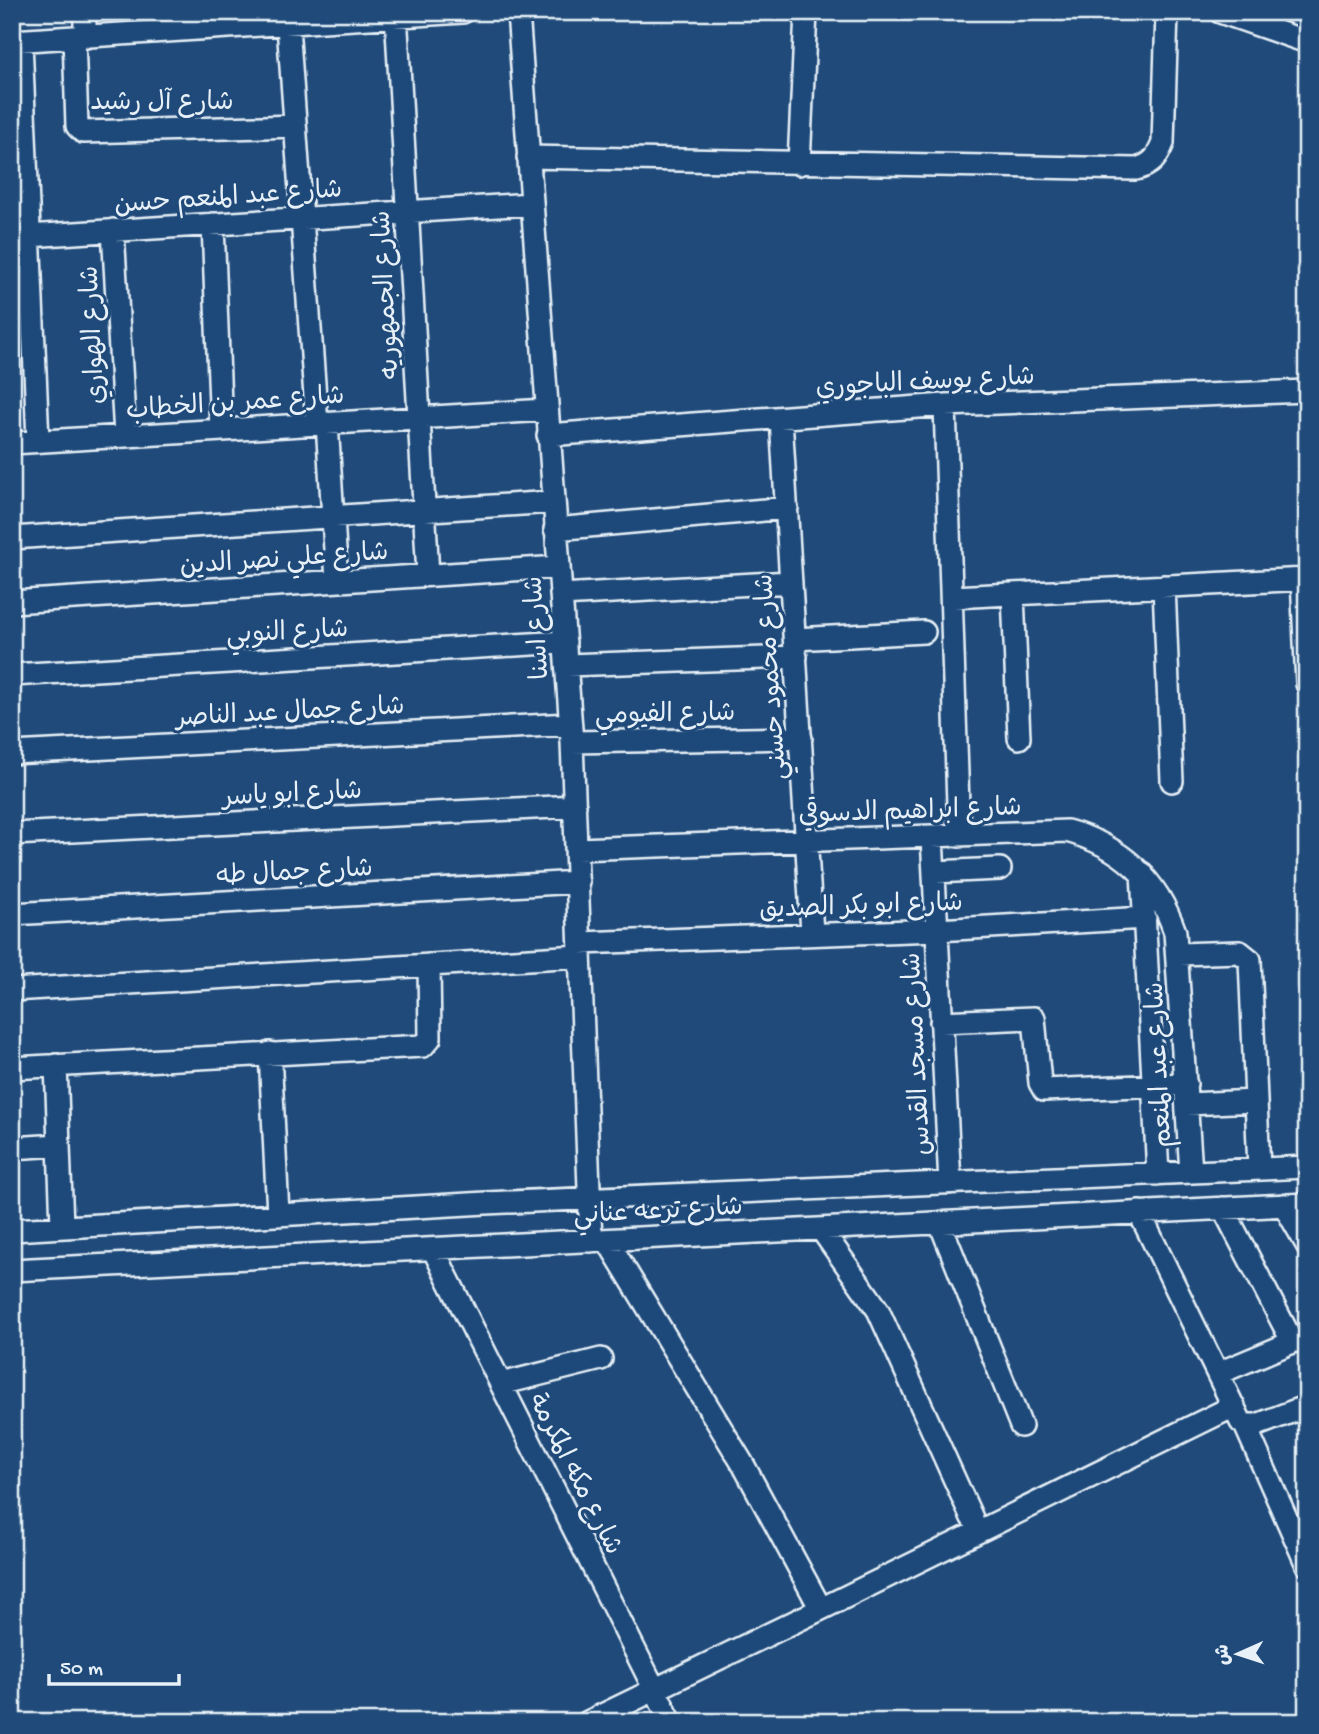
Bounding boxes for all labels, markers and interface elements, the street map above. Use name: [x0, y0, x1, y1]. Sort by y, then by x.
street label: شارع آل رشيد: [90, 87, 234, 120]
street label: شارع عبد المنعم حسن: [113, 176, 343, 223]
street label: شارع الجمهوريه: [369, 210, 408, 380]
street label: شارع الهواري: [76, 265, 115, 405]
street label: شارع يوسف الباجوري: [815, 363, 1036, 406]
street label: شارع عمر بن الخطاب: [125, 382, 346, 429]
street label: شارع علي نصر الدين: [179, 539, 390, 587]
street label: شارع محمود حسني: [751, 572, 799, 781]
street label: شارع اسنا: [520, 575, 559, 681]
street label: شارع النوبي: [225, 616, 349, 656]
street label: شارع جمال عبد الناصر: [173, 693, 405, 736]
street label: شارع الفيومي: [595, 700, 736, 736]
street label: شارع ابو ياسر: [220, 777, 363, 816]
street label: شارع ابراهيم الدسوقي: [798, 789, 1022, 833]
street label: شارع جمال طه: [215, 855, 374, 894]
street label: شارع ابو بكر الصديق: [759, 889, 963, 928]
street label: شارع مسجد القدس: [899, 952, 940, 1156]
street label: شارع عبد المنعم: [1142, 981, 1181, 1148]
street label: شارع ترعه عناني: [573, 1194, 744, 1236]
street label: شارع مكه المكرمة: [519, 1389, 627, 1561]
north arrow: [1204, 1618, 1274, 1688]
scale bar: [49, 1643, 178, 1687]
text: ش: [1212, 1644, 1237, 1666]
text: 50 m: [60, 1658, 103, 1683]

